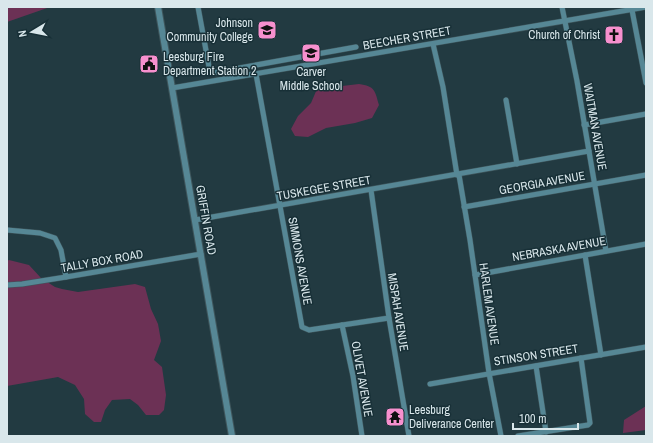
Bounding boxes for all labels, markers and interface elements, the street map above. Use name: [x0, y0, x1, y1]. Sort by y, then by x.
north arrow: [12, 12, 52, 52]
place label: Johnson Community College: [167, 15, 253, 45]
school or university icon: Johnson Community College: [256, 19, 278, 41]
street label: BEECHER STREET: [362, 22, 452, 54]
church icon: Church of Christ: [603, 24, 625, 46]
place label: Church of Christ: [528, 27, 600, 43]
text: N: [15, 29, 30, 38]
school or university icon: Carver Middle School: [300, 42, 322, 64]
place label: Leesburg Fire Department Station 2: [163, 49, 257, 79]
public building icon: Leesburg Fire Department Station 2: [138, 53, 160, 75]
place label: Carver Middle School: [280, 64, 342, 94]
street label: WAITMAN AVENUE: [579, 82, 611, 172]
street label: GEORGIA AVENUE: [498, 168, 586, 198]
street label: TUSKEGEE STREET: [276, 172, 372, 204]
street label: GRIFFIN ROAD: [192, 184, 220, 256]
street label: SIMMONS AVENUE: [284, 216, 316, 306]
street label: NEBRASKA AVENUE: [511, 233, 607, 265]
street label: TALLY BOX ROAD: [60, 246, 144, 276]
street label: HARLEM AVENUE: [475, 262, 503, 346]
street label: MISPAH AVENUE: [384, 272, 412, 352]
street label: OLIVET AVENUE: [347, 340, 377, 418]
street label: STINSON STREET: [493, 340, 579, 370]
place label: Leesburg Deliverance Center: [409, 402, 494, 432]
scale bar: [513, 405, 578, 431]
temple icon: Leesburg Deliverance Center: [384, 406, 406, 428]
text: 100 m: [519, 411, 546, 427]

